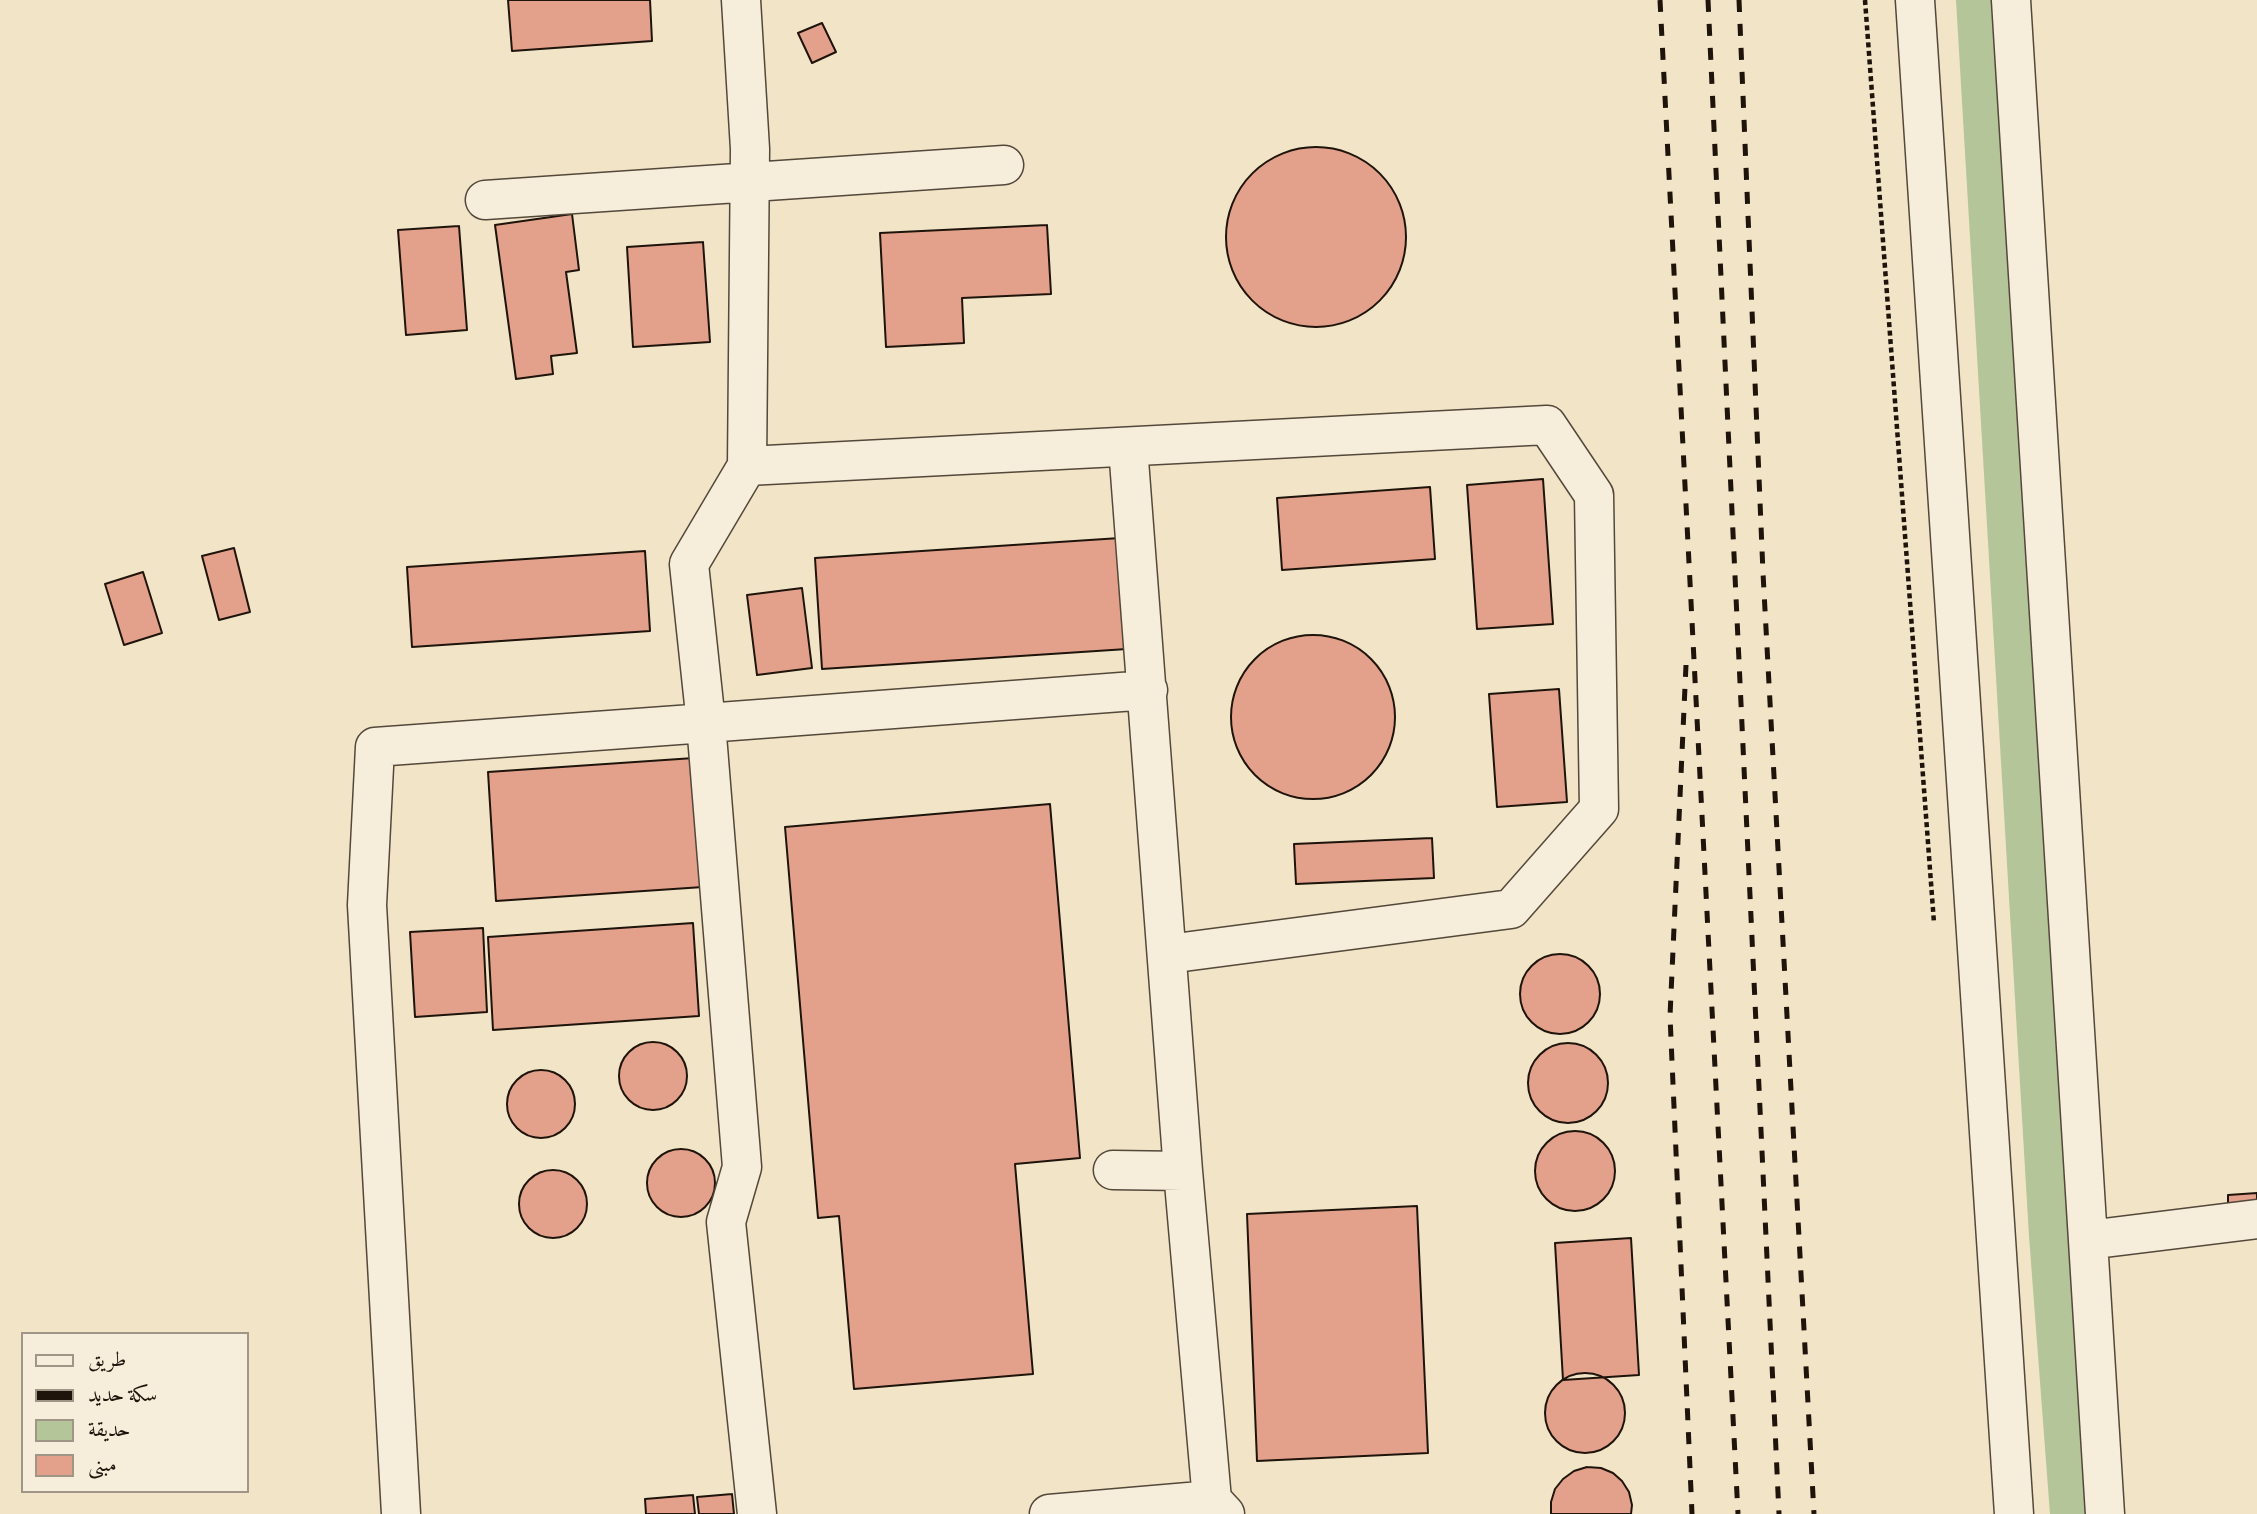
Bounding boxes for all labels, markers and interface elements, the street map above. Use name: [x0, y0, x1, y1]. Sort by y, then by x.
legend: [21, 1332, 248, 1493]
text: طريق: [88, 1345, 126, 1372]
text: سكة حديد: [88, 1380, 157, 1407]
text: حديقة: [88, 1415, 131, 1442]
text: مبنى: [88, 1450, 117, 1477]

